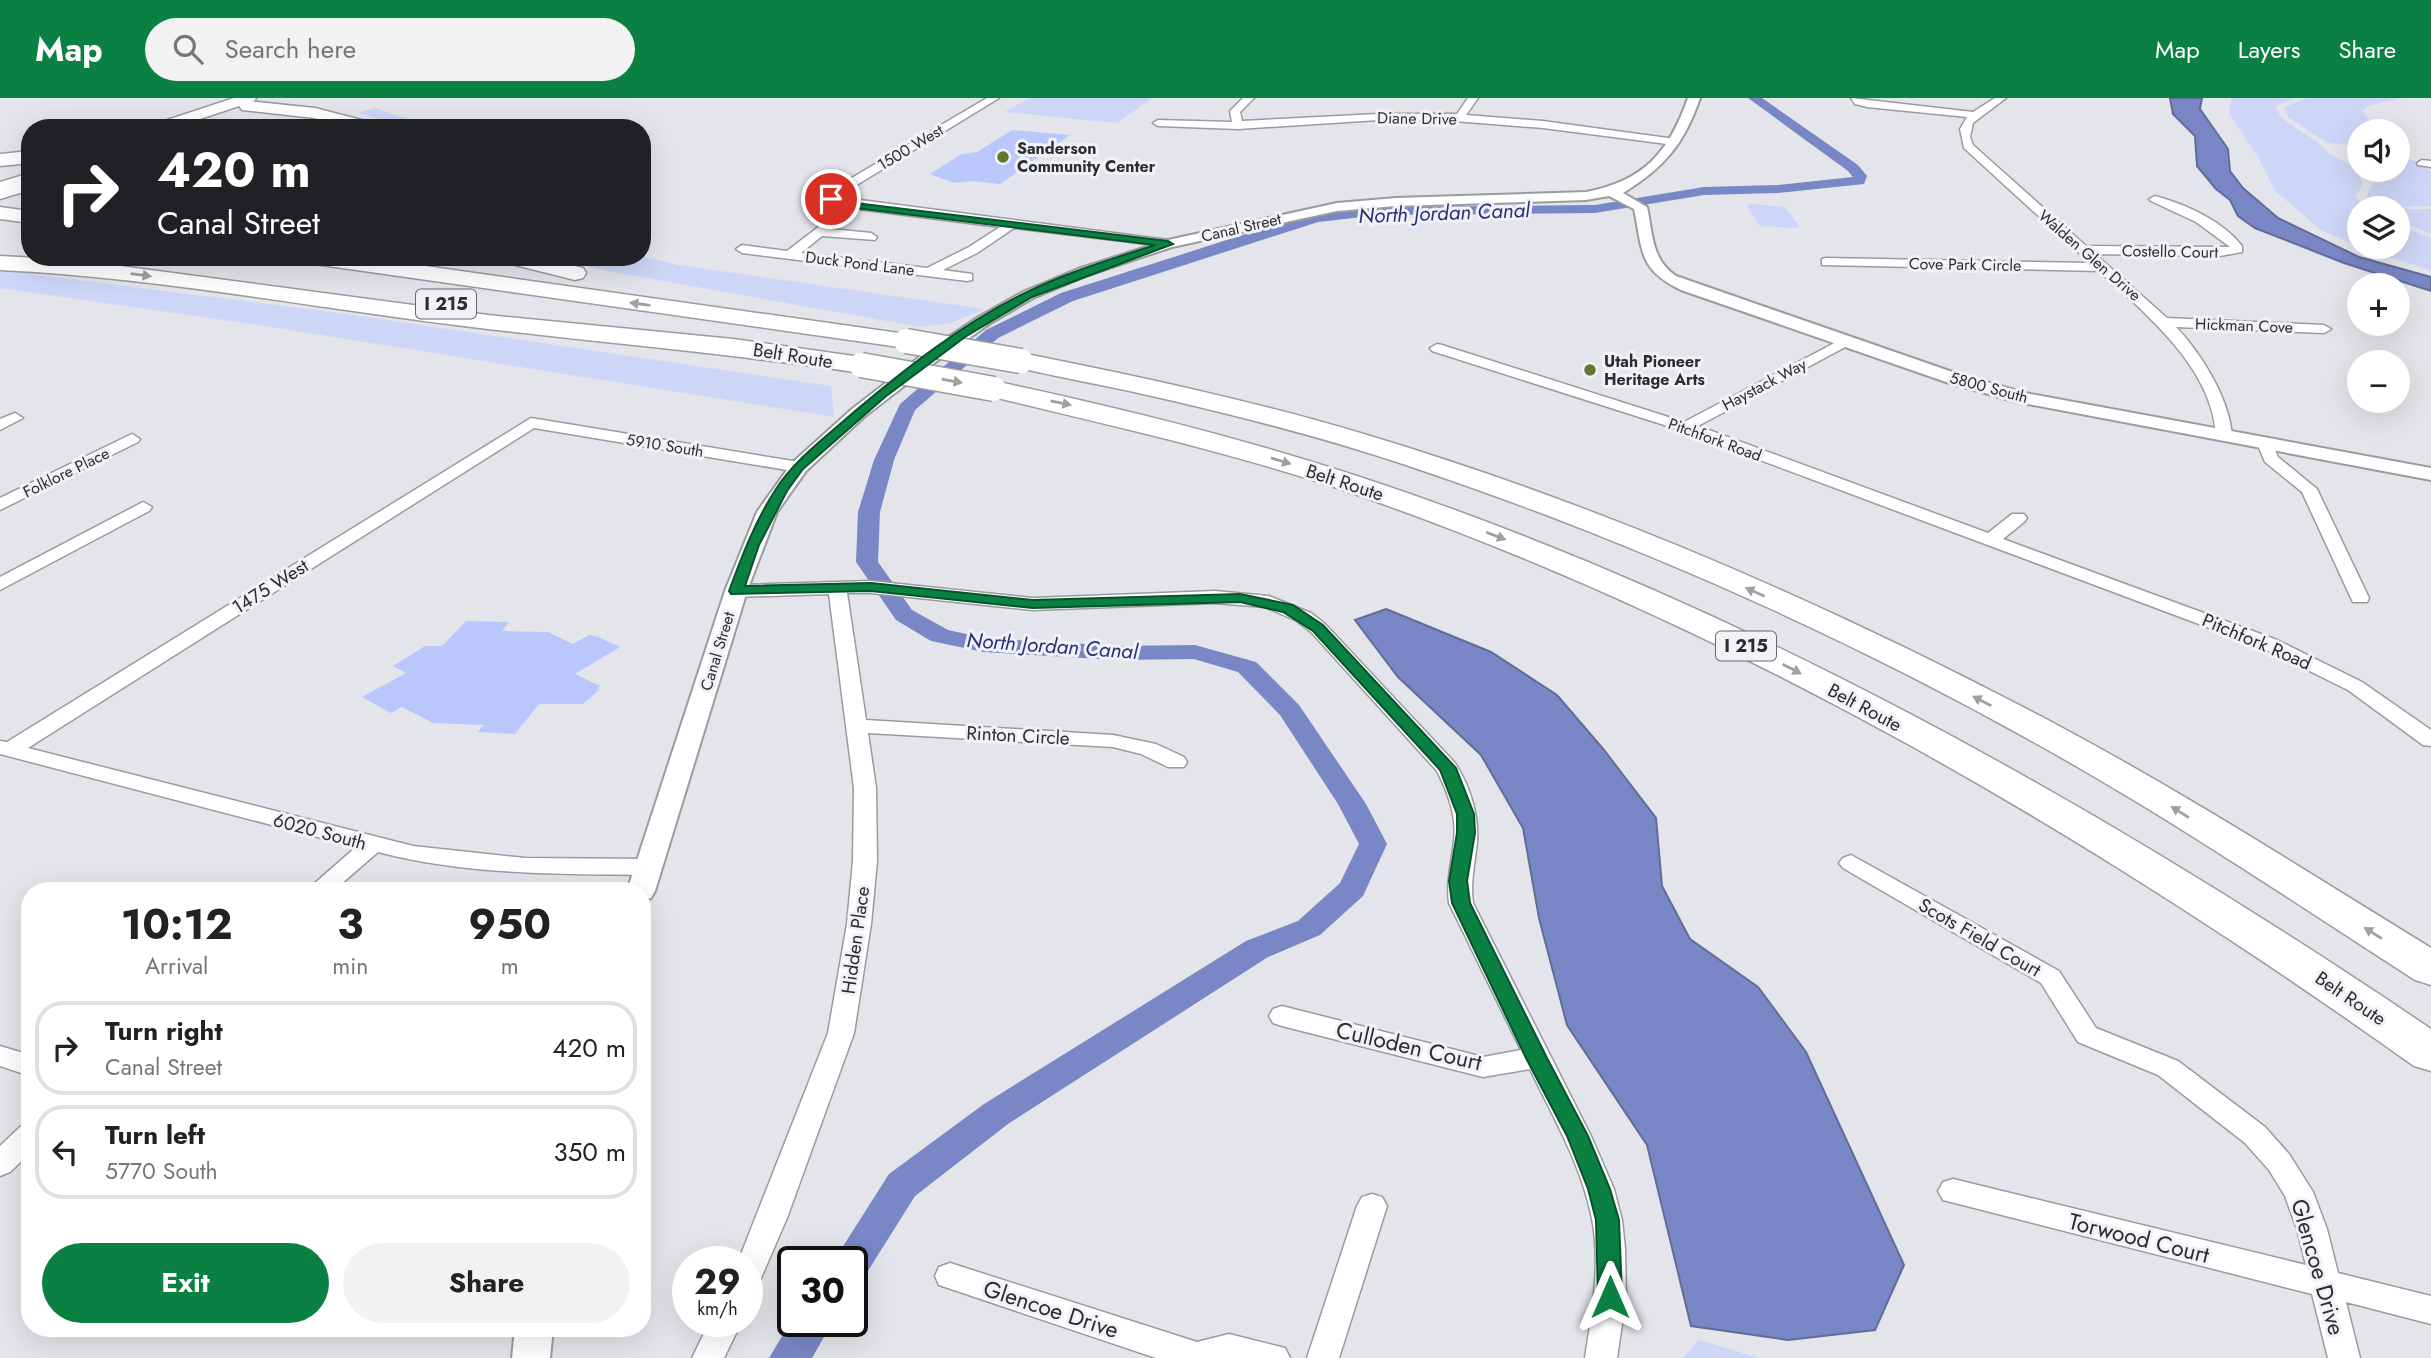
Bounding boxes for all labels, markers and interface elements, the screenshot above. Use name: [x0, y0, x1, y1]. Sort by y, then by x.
search box: [145, 18, 635, 81]
text: Map: [35, 26, 103, 73]
icon: search: [169, 30, 207, 68]
text: Search here: [225, 30, 356, 68]
text: Map: [2155, 32, 2200, 67]
text: Layers: [2238, 32, 2300, 67]
text: Share: [2338, 32, 2396, 67]
street label: Diane Drive: [1377, 106, 1457, 131]
street label: 1500 West: [873, 119, 948, 176]
map controls: [2347, 119, 2410, 413]
button: sound: [2347, 119, 2410, 182]
text: 420 m: [157, 135, 311, 205]
place label: Sanderson Community Center: [1017, 137, 1156, 178]
icon: right: [42, 147, 133, 238]
marker: Sanderson Community Center: [995, 149, 1011, 165]
pin: [801, 169, 861, 229]
icon: arrive: [812, 180, 850, 218]
water label: North Jordan Canal: [1358, 195, 1532, 231]
button: layers: [2347, 196, 2410, 259]
text: Canal Street: [157, 200, 320, 246]
street label: Walden Glen Drive: [2033, 204, 2146, 306]
street label: Canal Street: [1199, 207, 1284, 248]
street label: Costello Court: [2122, 239, 2219, 264]
street label: Duck Pond Lane: [804, 245, 916, 282]
street label: Cove Park Circle: [1909, 252, 2021, 277]
one-way arrow: [130, 270, 152, 281]
button: +: [2347, 273, 2410, 336]
road number: I 215: [416, 289, 476, 318]
one-way arrow: [629, 298, 651, 309]
street label: Hickman Cove: [2195, 312, 2293, 339]
street label: Belt Route: [751, 336, 835, 375]
place label: Utah Pioneer Heritage Arts: [1604, 350, 1705, 391]
button: −: [2347, 350, 2410, 413]
street label: Haystack Way: [1718, 352, 1811, 416]
marker: Utah Pioneer Heritage Arts: [1582, 362, 1598, 378]
street label: 5800 South: [1947, 366, 2030, 409]
one-way arrow: [941, 376, 963, 387]
one-way arrow: [1050, 398, 1072, 409]
street label: Pitchfork Road: [1665, 412, 1765, 467]
street label: 5910 South: [625, 428, 705, 463]
street label: Folklore Place: [19, 442, 113, 503]
one-way arrow: [1271, 456, 1292, 466]
street label: Belt Route: [1302, 457, 1387, 508]
one-way arrow: [1485, 530, 1506, 541]
street label: 1475 West: [227, 552, 314, 620]
one-way arrow: [1744, 587, 1765, 598]
street label: Pitchfork Road: [2198, 606, 2316, 677]
street label: Canal Street: [695, 609, 740, 693]
water label: North Jordan Canal: [965, 625, 1140, 667]
road number: I 215: [1716, 632, 1776, 660]
one-way arrow: [1782, 664, 1802, 675]
street label: Belt Route: [1823, 677, 1907, 738]
one-way arrow: [1972, 696, 1992, 707]
street label: Rinton Circle: [966, 719, 1071, 752]
one-way arrow: [2171, 805, 2190, 818]
street label: 6020 South: [270, 806, 370, 857]
street label: Hidden Place: [835, 884, 876, 996]
street label: Scots Field Court: [1914, 891, 2046, 984]
text: 10:12: [121, 894, 232, 955]
text: 3: [337, 894, 363, 955]
text: 950: [468, 894, 551, 955]
one-way arrow: [2364, 926, 2383, 939]
text: Arrival: [145, 949, 208, 983]
text: min: [332, 949, 368, 983]
text: m: [501, 949, 519, 983]
street label: Belt Route: [2310, 965, 2392, 1032]
text: Turn right: [105, 1012, 223, 1050]
street label: Culloden Court: [1333, 1013, 1486, 1079]
icon: right: [46, 1029, 84, 1067]
text: 420 m: [552, 1029, 626, 1067]
text: Canal Street: [105, 1050, 222, 1084]
text: Turn left: [105, 1116, 205, 1154]
icon: left: [46, 1133, 84, 1171]
text: 350 m: [553, 1133, 626, 1171]
text: 5770 South: [105, 1154, 218, 1188]
street label: Glencoe Drive: [2282, 1195, 2354, 1339]
street label: Torwood Court: [2065, 1204, 2213, 1272]
button: Exit: [42, 1243, 329, 1323]
button: Share: [343, 1243, 630, 1323]
speed limit sign: 30: [777, 1246, 868, 1337]
text: 29: [694, 1257, 741, 1307]
position arrow: [1573, 1260, 1647, 1334]
street label: Glencoe Drive: [979, 1271, 1123, 1347]
text: km/h: [697, 1296, 738, 1322]

